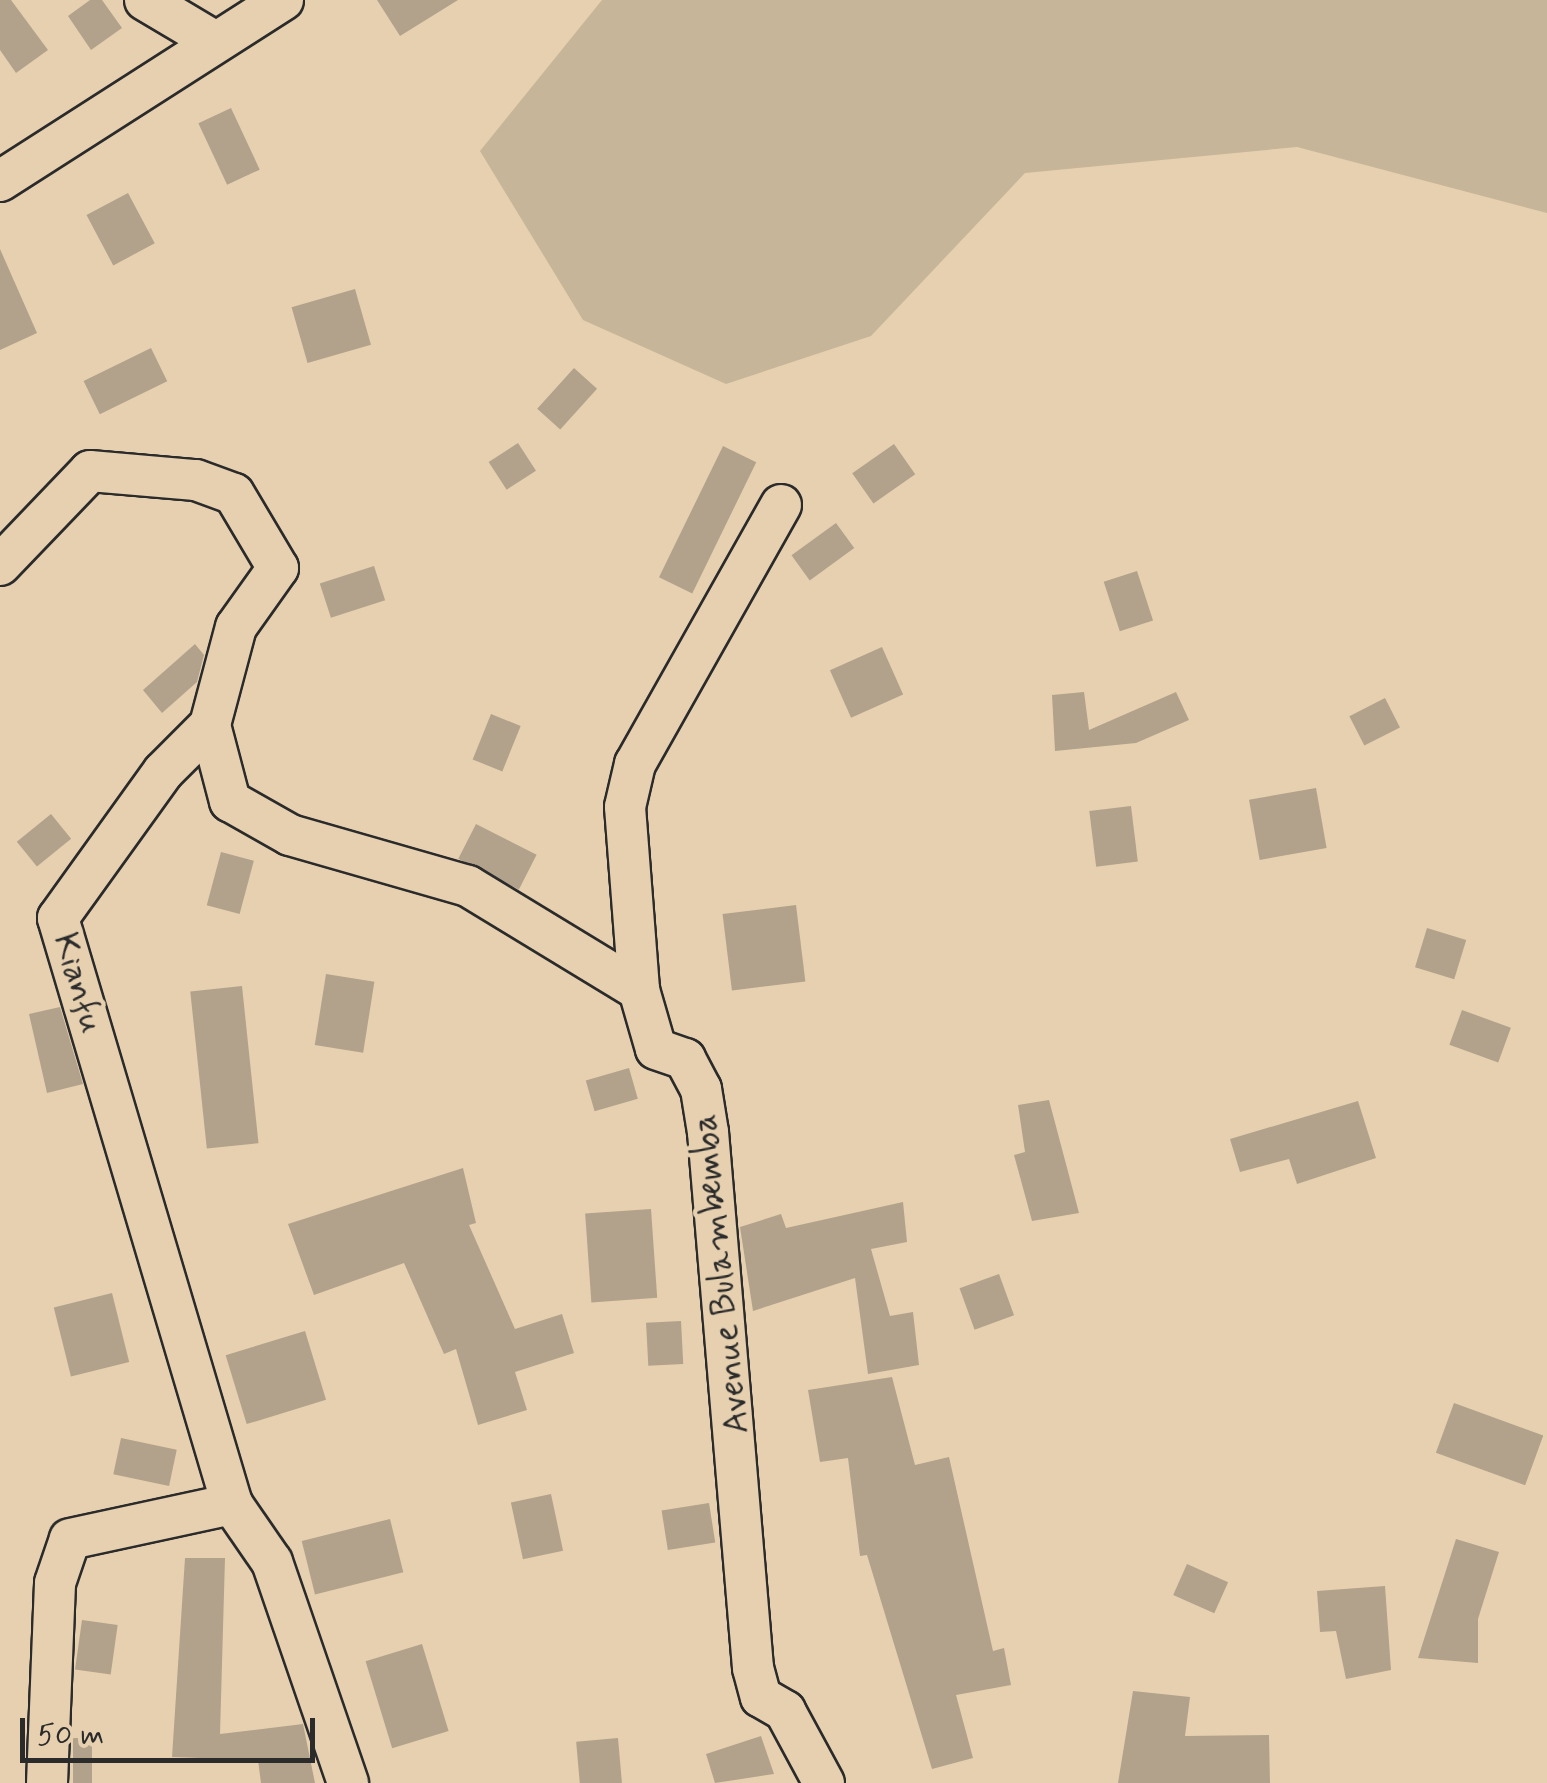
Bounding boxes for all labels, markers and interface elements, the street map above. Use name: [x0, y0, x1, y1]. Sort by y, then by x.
street label: Kianfu: [43, 928, 113, 1038]
street label: Avenue Bulambemba: [683, 1112, 759, 1436]
scale bar: [25, 1698, 320, 1760]
text: 50 m: [37, 1716, 104, 1755]

